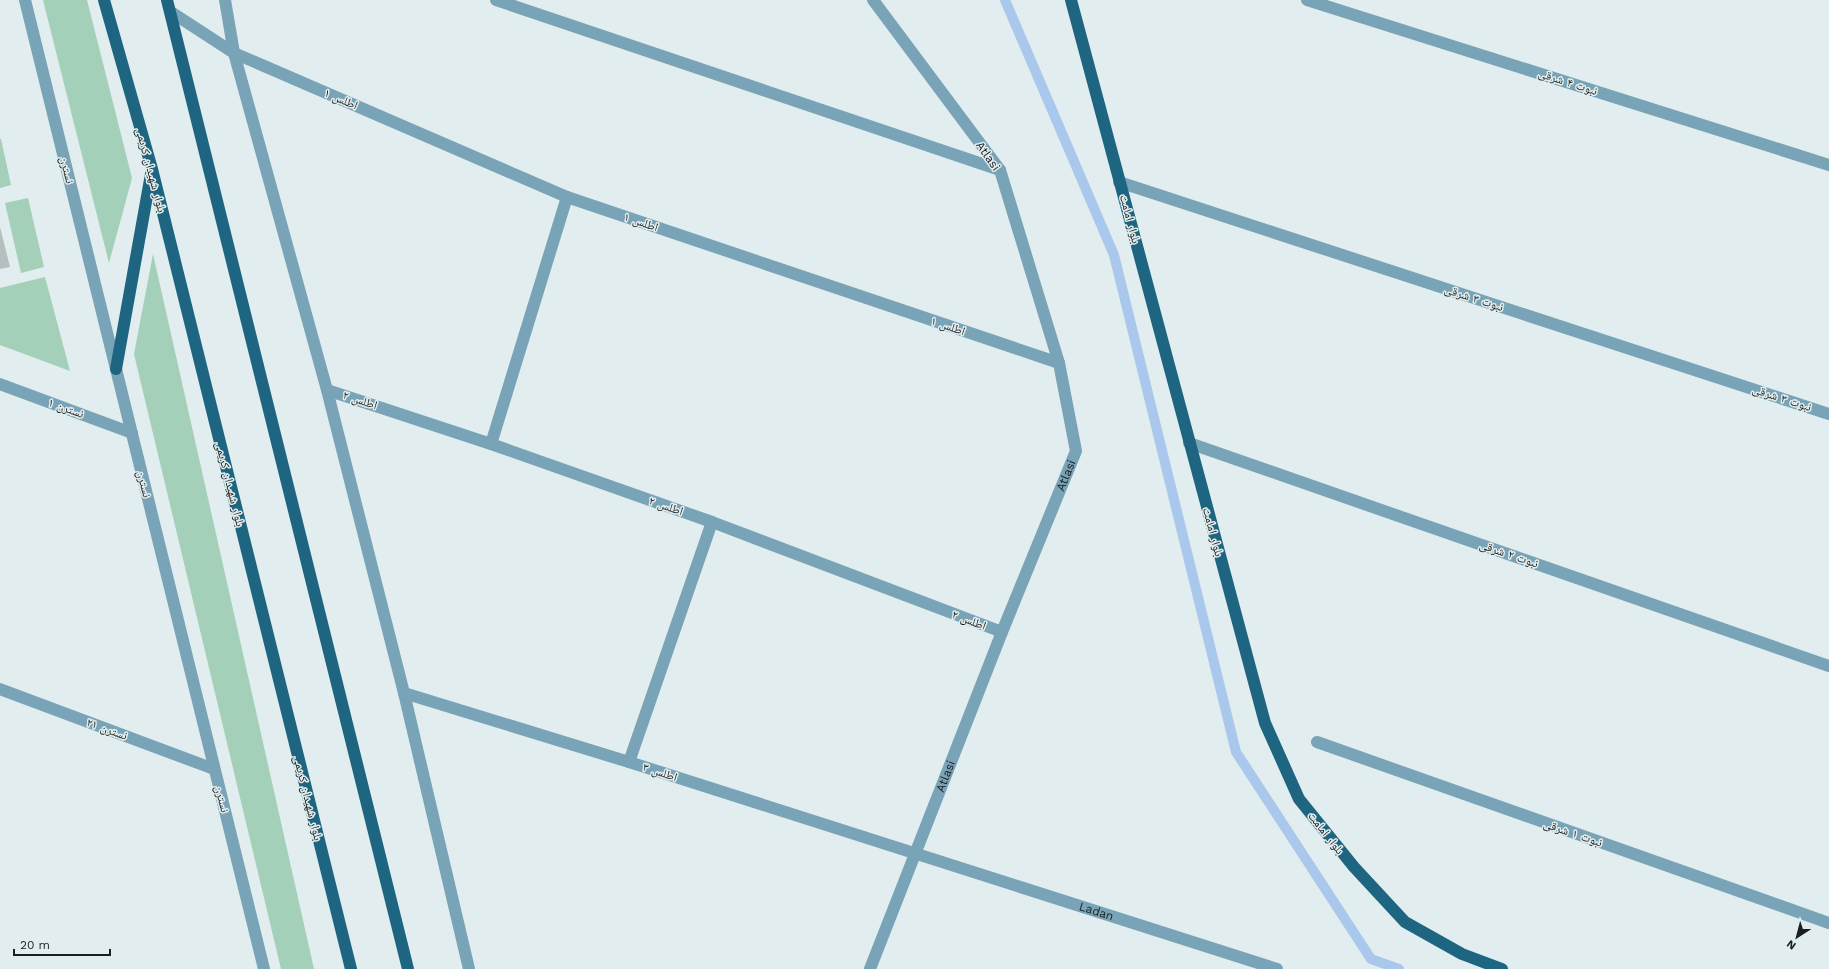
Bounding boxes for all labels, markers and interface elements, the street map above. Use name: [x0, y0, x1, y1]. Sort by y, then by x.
street label: نبوت ۴ شرقی: [1537, 66, 1599, 98]
street label: اطلس ۱: [322, 86, 360, 112]
street label: بلوار شهیدان کریمی: [133, 126, 169, 214]
street label: Atlasi: [973, 139, 1003, 173]
street label: نسترن: [57, 155, 77, 185]
street label: بلوار امامت: [1116, 193, 1143, 245]
street label: اطلس ۱: [622, 210, 660, 234]
street label: نبوت ۳ شرقی: [1443, 282, 1505, 314]
street label: اطلس ۱: [929, 314, 967, 338]
street label: نبوت ۳ شرقی: [1751, 382, 1813, 414]
street label: اطلس ۲: [341, 388, 379, 412]
street label: نسترن ۱: [46, 395, 86, 421]
street label: بلوار شهیدان کریمی: [212, 440, 247, 528]
street label: Atlasi: [1053, 458, 1079, 493]
street label: نسترن: [134, 469, 154, 499]
street label: اطلس ۲: [647, 494, 685, 518]
street label: بلوار امامت: [1199, 506, 1226, 558]
street label: نبوت ۲ شرقی: [1478, 537, 1540, 571]
street label: اطلس ۲: [950, 607, 988, 633]
street label: نسترن ۲۱: [85, 715, 129, 743]
street label: بلوار شهیدان کریمی: [290, 754, 325, 842]
street label: Atlasi: [933, 759, 958, 794]
street label: اطلس ۳: [641, 760, 679, 784]
street label: نسترن: [212, 784, 232, 814]
street label: بلوار امامت: [1305, 809, 1347, 857]
street label: نبوت ۱ شرقی: [1542, 816, 1604, 850]
street label: Ladan: [1077, 899, 1116, 923]
north arrow: [1777, 917, 1817, 957]
scale bar: [14, 931, 110, 957]
text: N: [1784, 937, 1799, 952]
text: 20 m: [20, 938, 50, 952]

